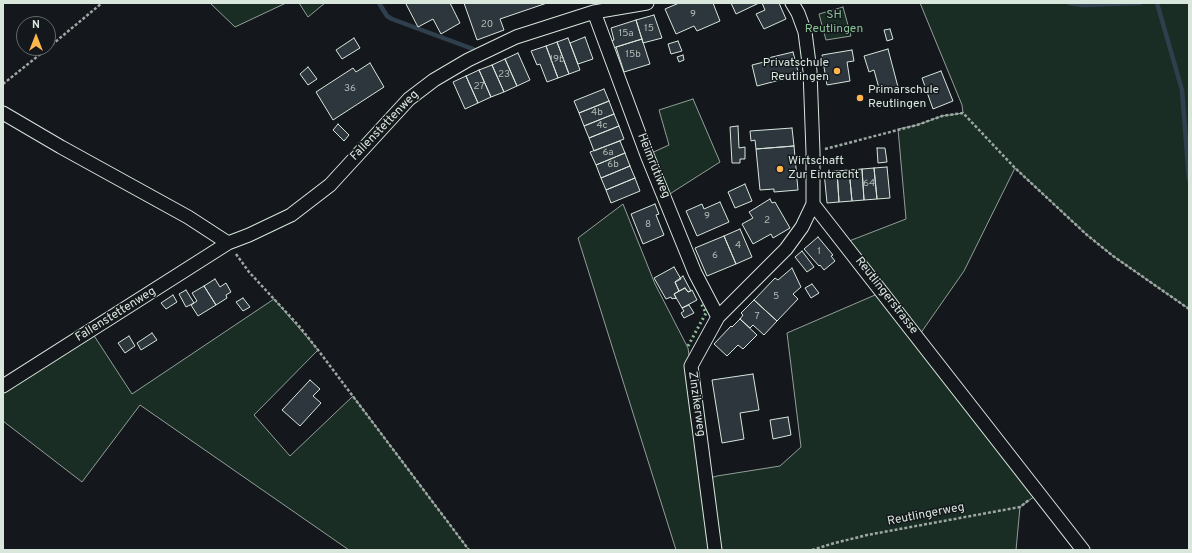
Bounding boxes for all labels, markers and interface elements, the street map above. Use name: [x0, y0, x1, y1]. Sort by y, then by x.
house number: 9: [690, 9, 696, 21]
park label: SH Reutlingen: [805, 9, 863, 37]
north arrow: [16, 16, 56, 56]
text: N: [32, 18, 40, 32]
house number: 20: [481, 19, 493, 31]
house number: 15: [644, 23, 654, 35]
house number: 15a: [618, 28, 634, 40]
house number: 15b: [625, 49, 641, 61]
house number: 19b: [549, 54, 565, 66]
place label: Privatschule Reutlingen: [763, 57, 829, 85]
marker: Privatschule Reutlingen: [832, 66, 842, 76]
house number: 23: [498, 69, 510, 81]
house number: 27: [473, 81, 485, 93]
house number: 36: [344, 83, 356, 95]
place label: Primarschule Reutlingen: [868, 84, 939, 112]
street label: Fallenstettenweg: [348, 88, 422, 164]
marker: Primarschule Reutlingen: [855, 93, 865, 103]
house number: 4b: [591, 107, 603, 119]
house number: 4c: [596, 120, 608, 132]
street label: Heimrütiweg: [633, 131, 673, 201]
house number: 6a: [602, 147, 614, 159]
place label: Wirtschaft Zur Eintracht: [788, 155, 859, 183]
house number: 6b: [607, 159, 619, 171]
marker: Wirtschaft Zur Eintracht: [775, 164, 785, 174]
house number: 64: [863, 178, 875, 190]
house number: 9: [704, 211, 710, 223]
house number: 2: [764, 215, 770, 227]
house number: 8: [645, 219, 651, 231]
house number: 4: [735, 240, 741, 252]
house number: 1: [817, 246, 821, 258]
house number: 6: [712, 250, 718, 262]
street label: Reutlingerstrasse: [851, 255, 921, 337]
street label: Fallenstettenweg: [73, 285, 159, 345]
house number: 5: [773, 291, 779, 303]
house number: 7: [754, 311, 760, 323]
street label: Zinzikerweg: [684, 370, 708, 438]
street label: Reutlingerweg: [886, 500, 966, 530]

